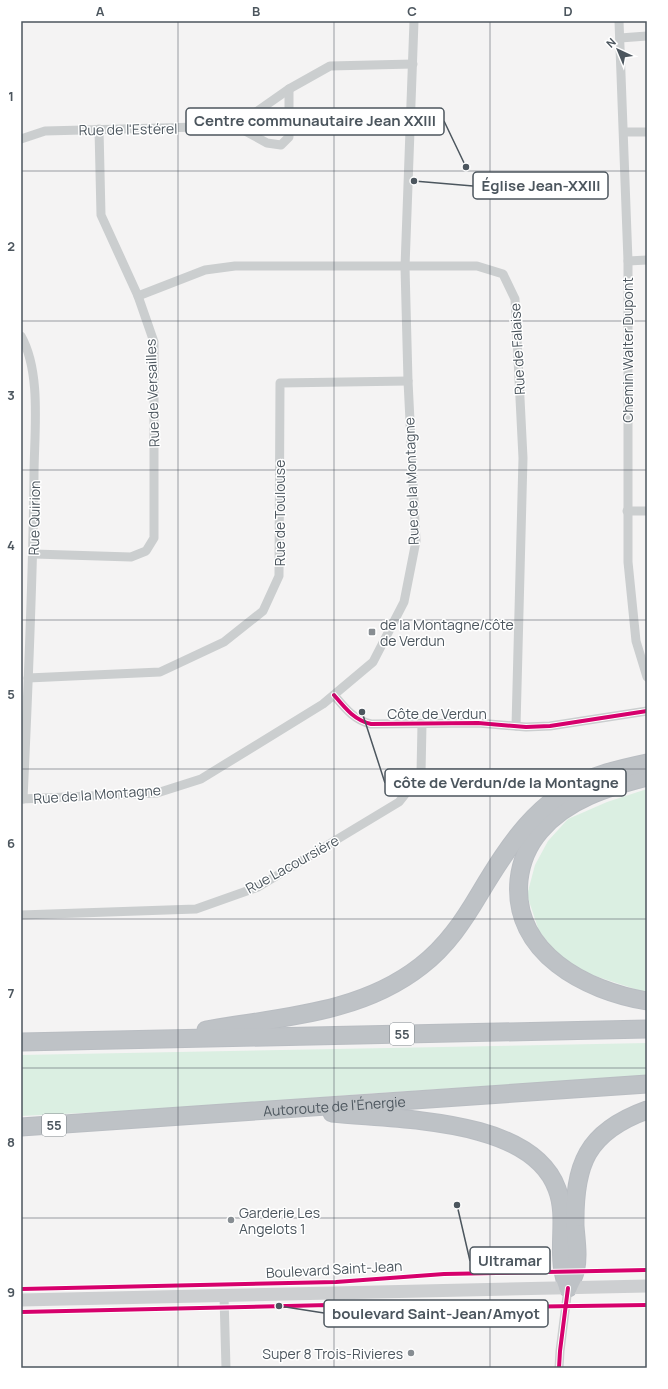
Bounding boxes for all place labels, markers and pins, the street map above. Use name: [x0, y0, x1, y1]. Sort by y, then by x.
callout: Centre communautaire Jean XXIII: [186, 108, 444, 135]
callout: Église Jean-XXIII: [473, 172, 608, 199]
place label: de la Montagne/côte de Verdun: [380, 615, 514, 650]
marker: de la Montagne/côte de Verdun: [367, 627, 377, 637]
callout: côte de Verdun/de la Montagne: [385, 769, 626, 796]
place label: Garderie Les Angelots 1: [239, 1203, 320, 1238]
marker: Garderie Les Angelots 1: [226, 1215, 236, 1225]
callout: Ultramar: [470, 1247, 550, 1274]
callout: boulevard Saint-Jean/Amyot: [324, 1300, 548, 1327]
place label: Super 8 Trois-Rivieres: [262, 1344, 403, 1363]
marker: Super 8 Trois-Rivieres: [406, 1348, 416, 1358]

